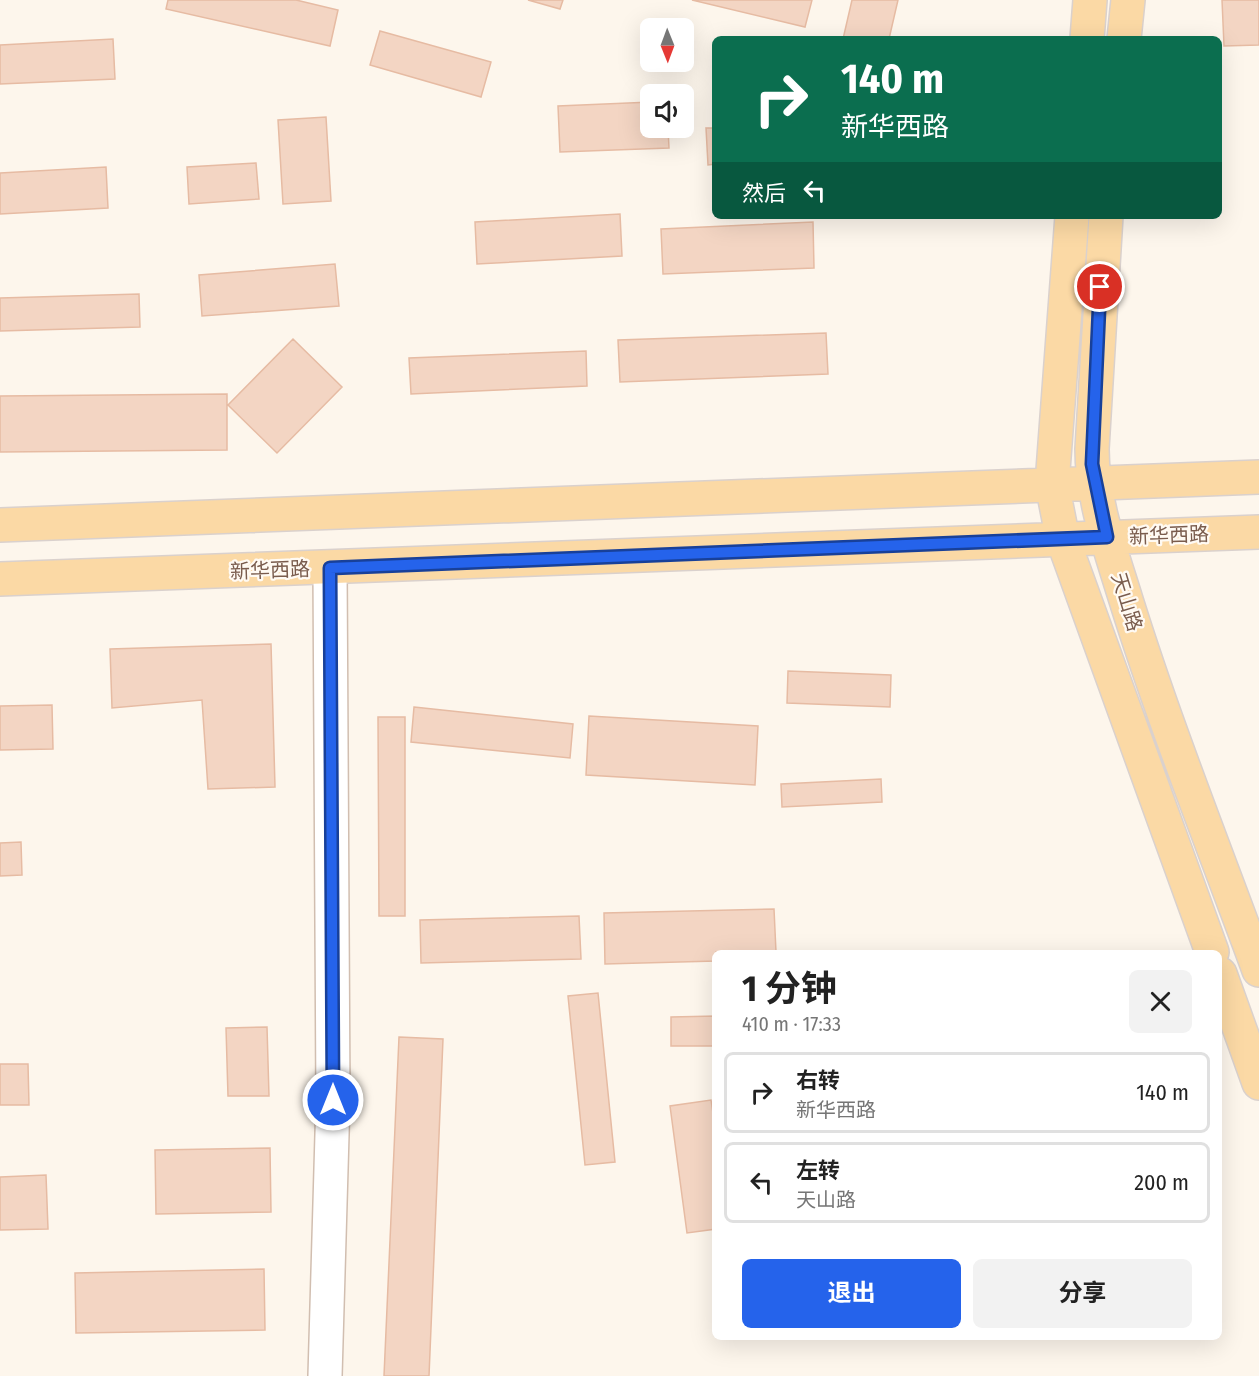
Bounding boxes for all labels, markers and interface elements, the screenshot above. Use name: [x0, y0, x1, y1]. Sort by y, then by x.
north arrow: [640, 18, 694, 72]
map controls: [640, 18, 694, 138]
text: 140 m: [841, 54, 944, 104]
icon: right: [742, 60, 820, 138]
button: sound: [640, 84, 694, 138]
text: 新华西路: [841, 111, 949, 143]
icon: left: [798, 174, 831, 207]
text: 然后: [742, 180, 786, 207]
pin: [1074, 261, 1125, 312]
icon: arrive: [1083, 270, 1116, 303]
street label: 新华西路: [1129, 522, 1209, 548]
street label: 新华西路: [230, 557, 310, 583]
street label: 天山路: [1107, 570, 1147, 634]
text: 1 分钟: [742, 967, 837, 1011]
button: close: [1129, 970, 1192, 1033]
text: 410 m · 17:33: [742, 1012, 841, 1036]
text: 右转: [796, 1067, 840, 1094]
position arrow: [301, 1068, 365, 1132]
icon: right: [745, 1076, 778, 1109]
text: 140 m: [1136, 1079, 1189, 1106]
text: 新华西路: [796, 1098, 876, 1122]
text: 左转: [796, 1157, 840, 1184]
icon: left: [745, 1166, 778, 1199]
text: 200 m: [1134, 1169, 1189, 1196]
text: 天山路: [796, 1188, 856, 1212]
button: 退出: [742, 1259, 961, 1328]
button: 分享: [973, 1259, 1192, 1328]

